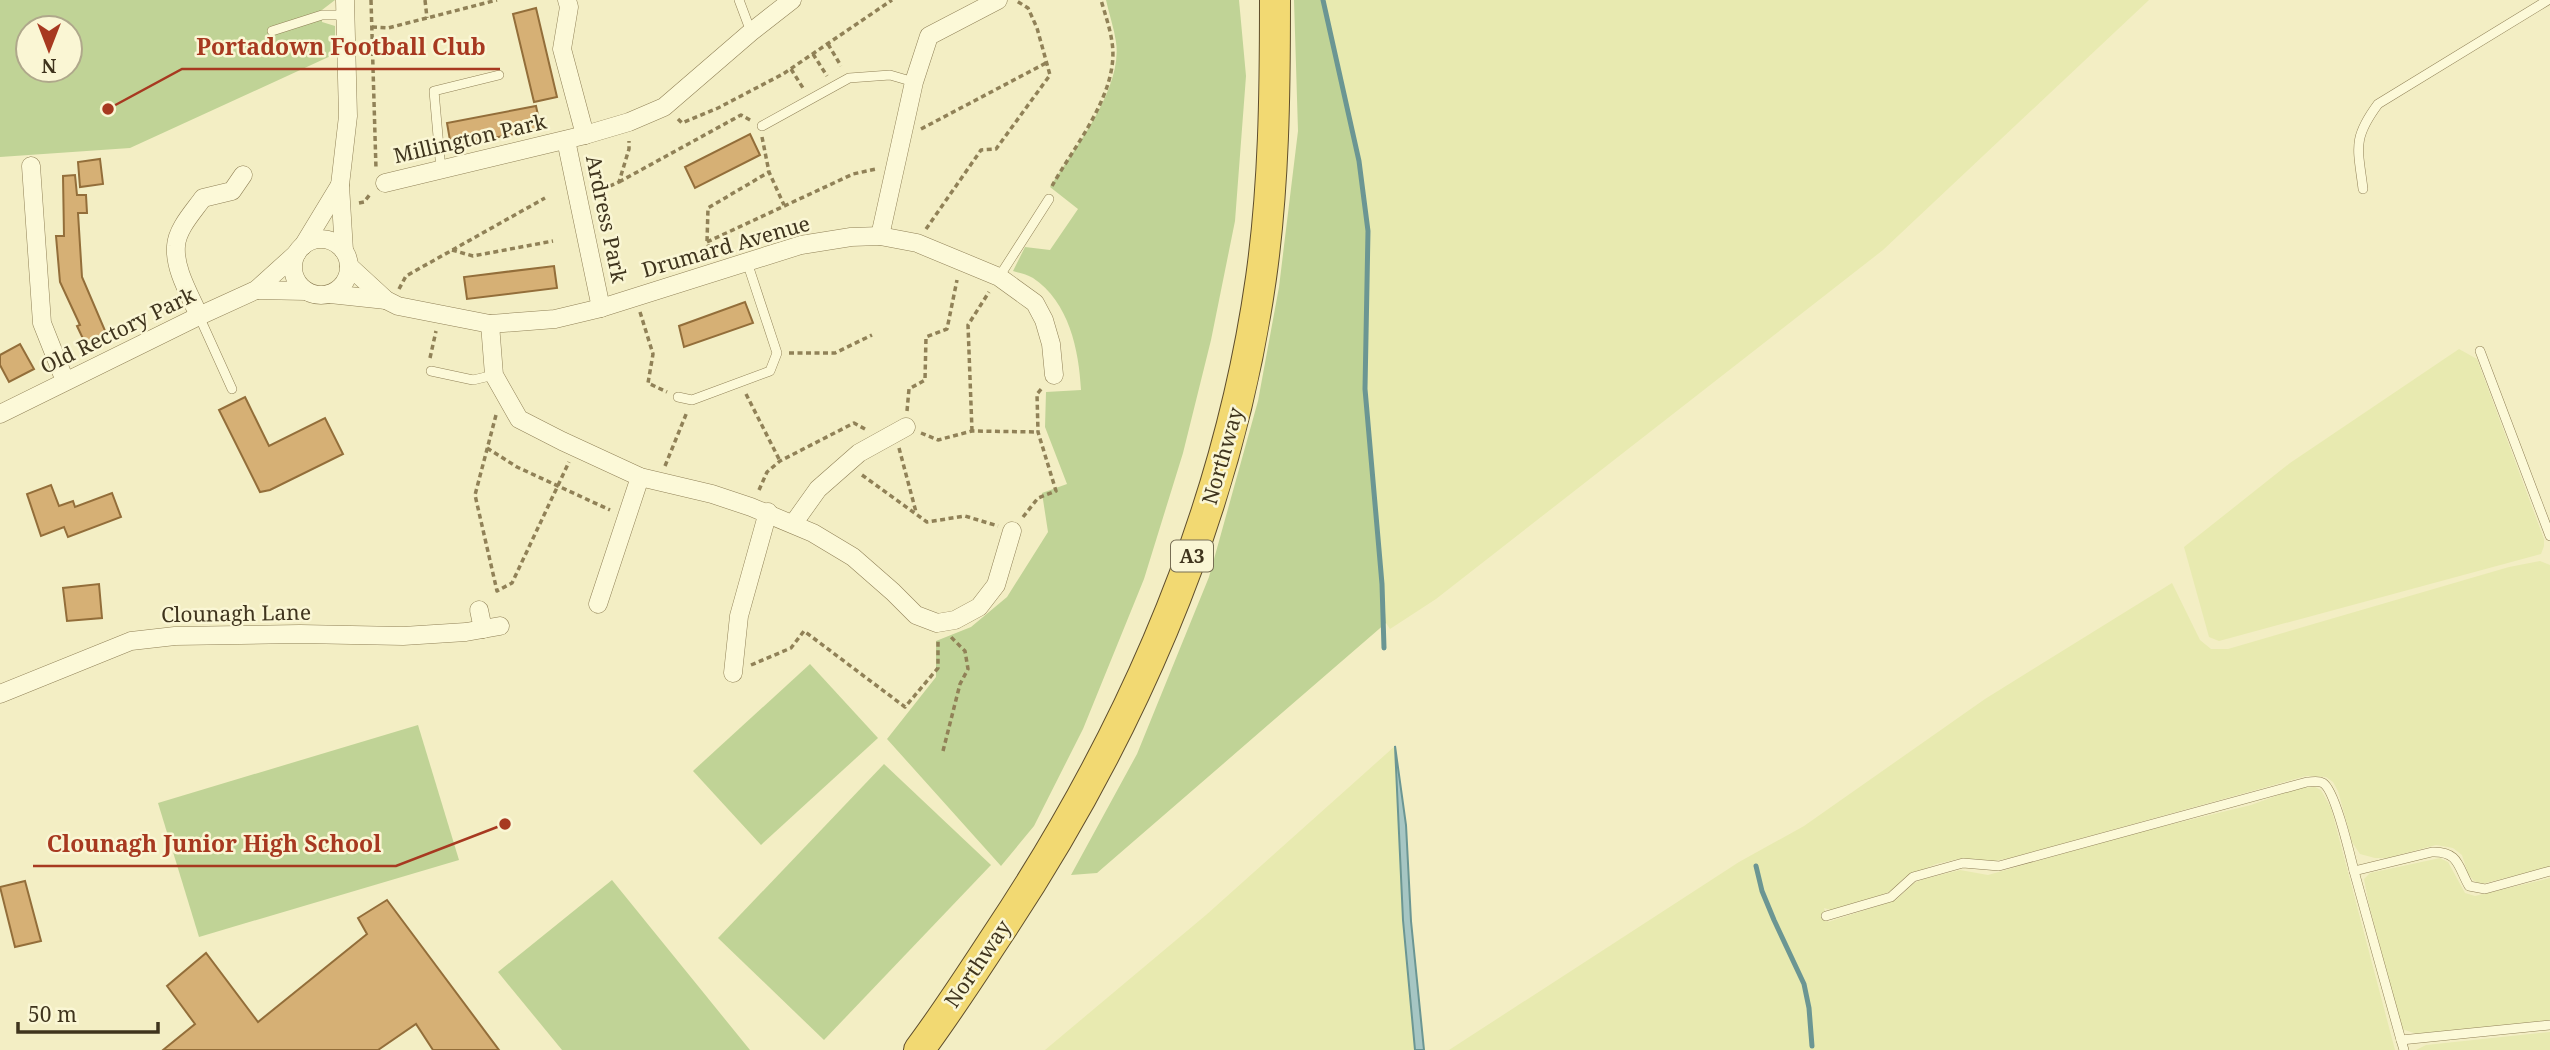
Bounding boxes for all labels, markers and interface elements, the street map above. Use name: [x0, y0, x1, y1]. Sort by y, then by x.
north arrow: [14, 14, 84, 84]
callout: Portadown Football Club: [182, 25, 500, 69]
text: Portadown Football Club: [196, 30, 486, 62]
text: N: [41, 53, 56, 79]
street label: Millington Park: [391, 107, 550, 169]
street label: Ardress Park: [580, 152, 634, 286]
street label: Drumard Avenue: [638, 209, 813, 283]
street label: Old Rectory Park: [35, 280, 200, 380]
street label: Northway: [1195, 404, 1249, 508]
road number: A3: [1171, 540, 1213, 572]
street label: Clounagh Lane: [161, 598, 311, 628]
callout: Clounagh Junior High School: [33, 822, 396, 866]
text: Clounagh Junior High School: [47, 827, 381, 859]
street label: Northway: [938, 914, 1017, 1013]
scale bar: [18, 990, 158, 1034]
text: 50 m: [28, 1000, 77, 1028]

